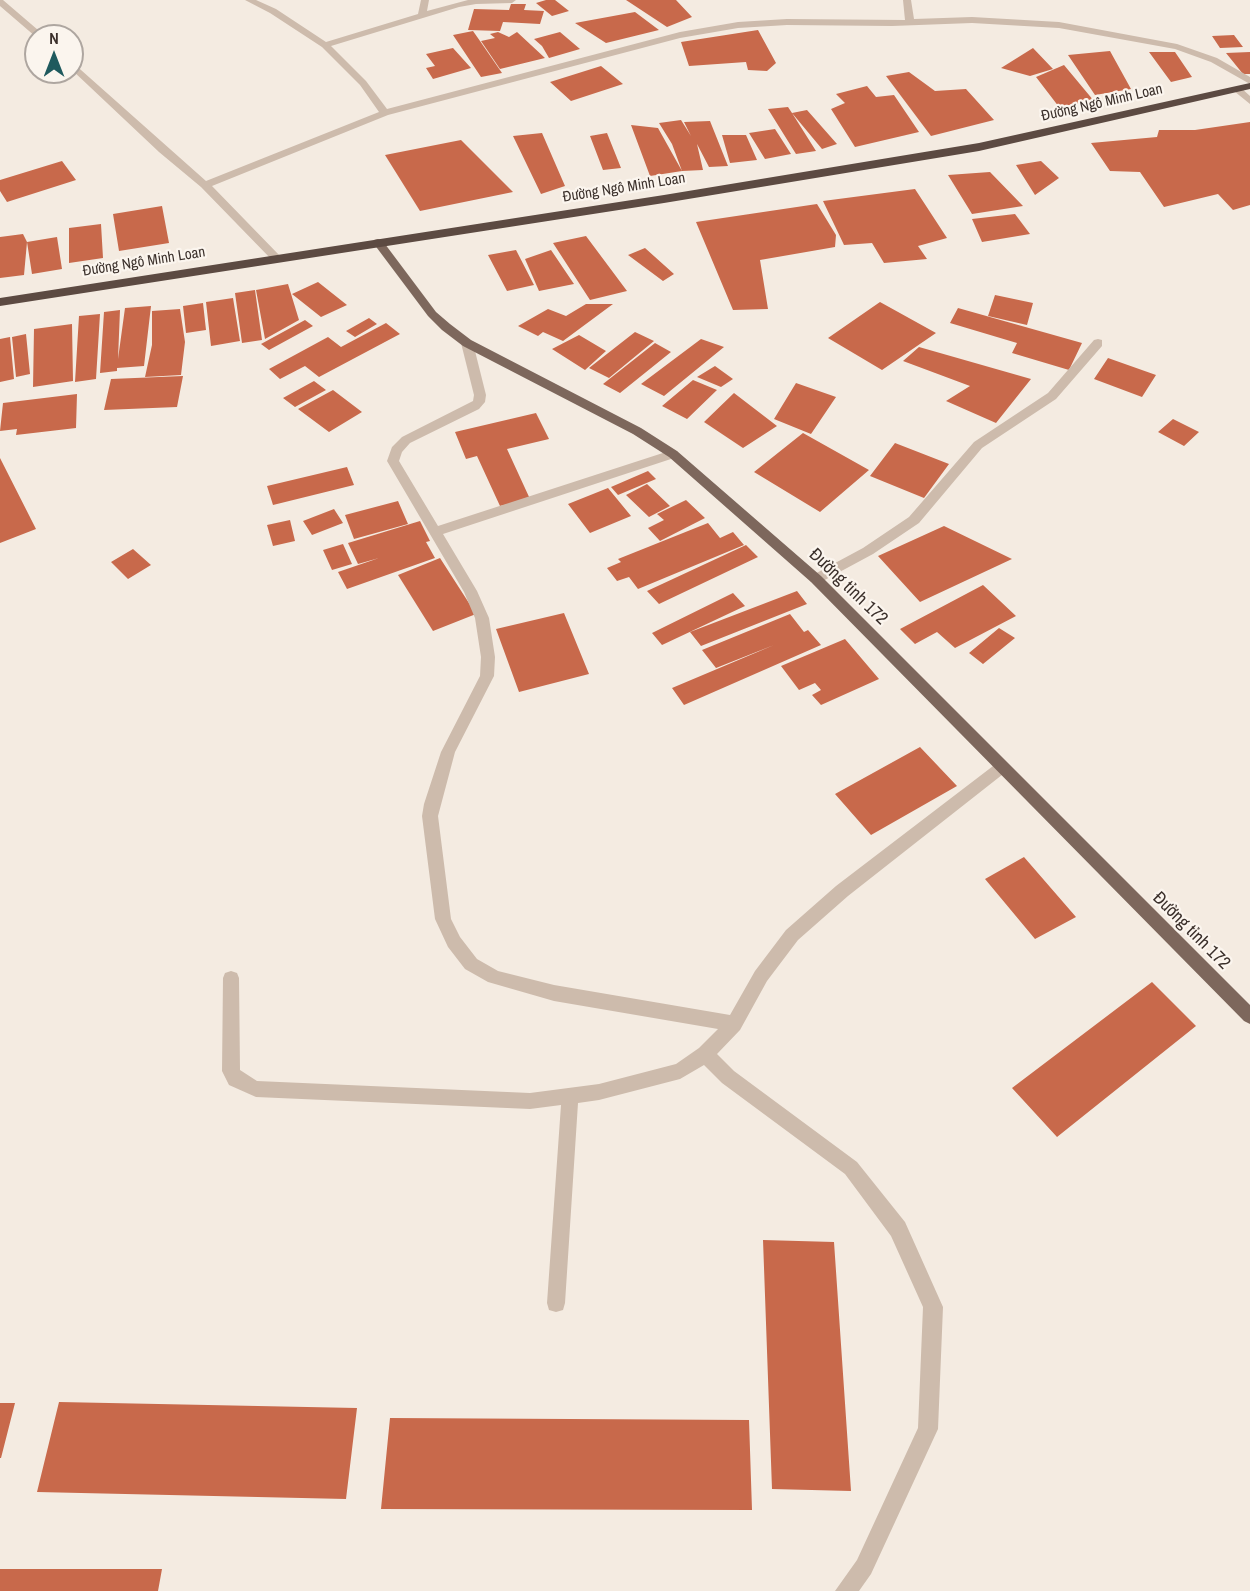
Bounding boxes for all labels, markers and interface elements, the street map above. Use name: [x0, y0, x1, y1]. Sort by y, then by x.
north arrow: [24, 24, 84, 84]
text: N: [49, 27, 59, 49]
street label: Đường Ngô Minh Loan: [1040, 80, 1164, 126]
street label: Đường Ngô Minh Loan: [561, 169, 687, 207]
street label: Đường Ngô Minh Loan: [81, 243, 207, 281]
street label: Đường tỉnh 172: [804, 544, 892, 630]
street label: Đường tỉnh 172: [1148, 888, 1234, 974]

